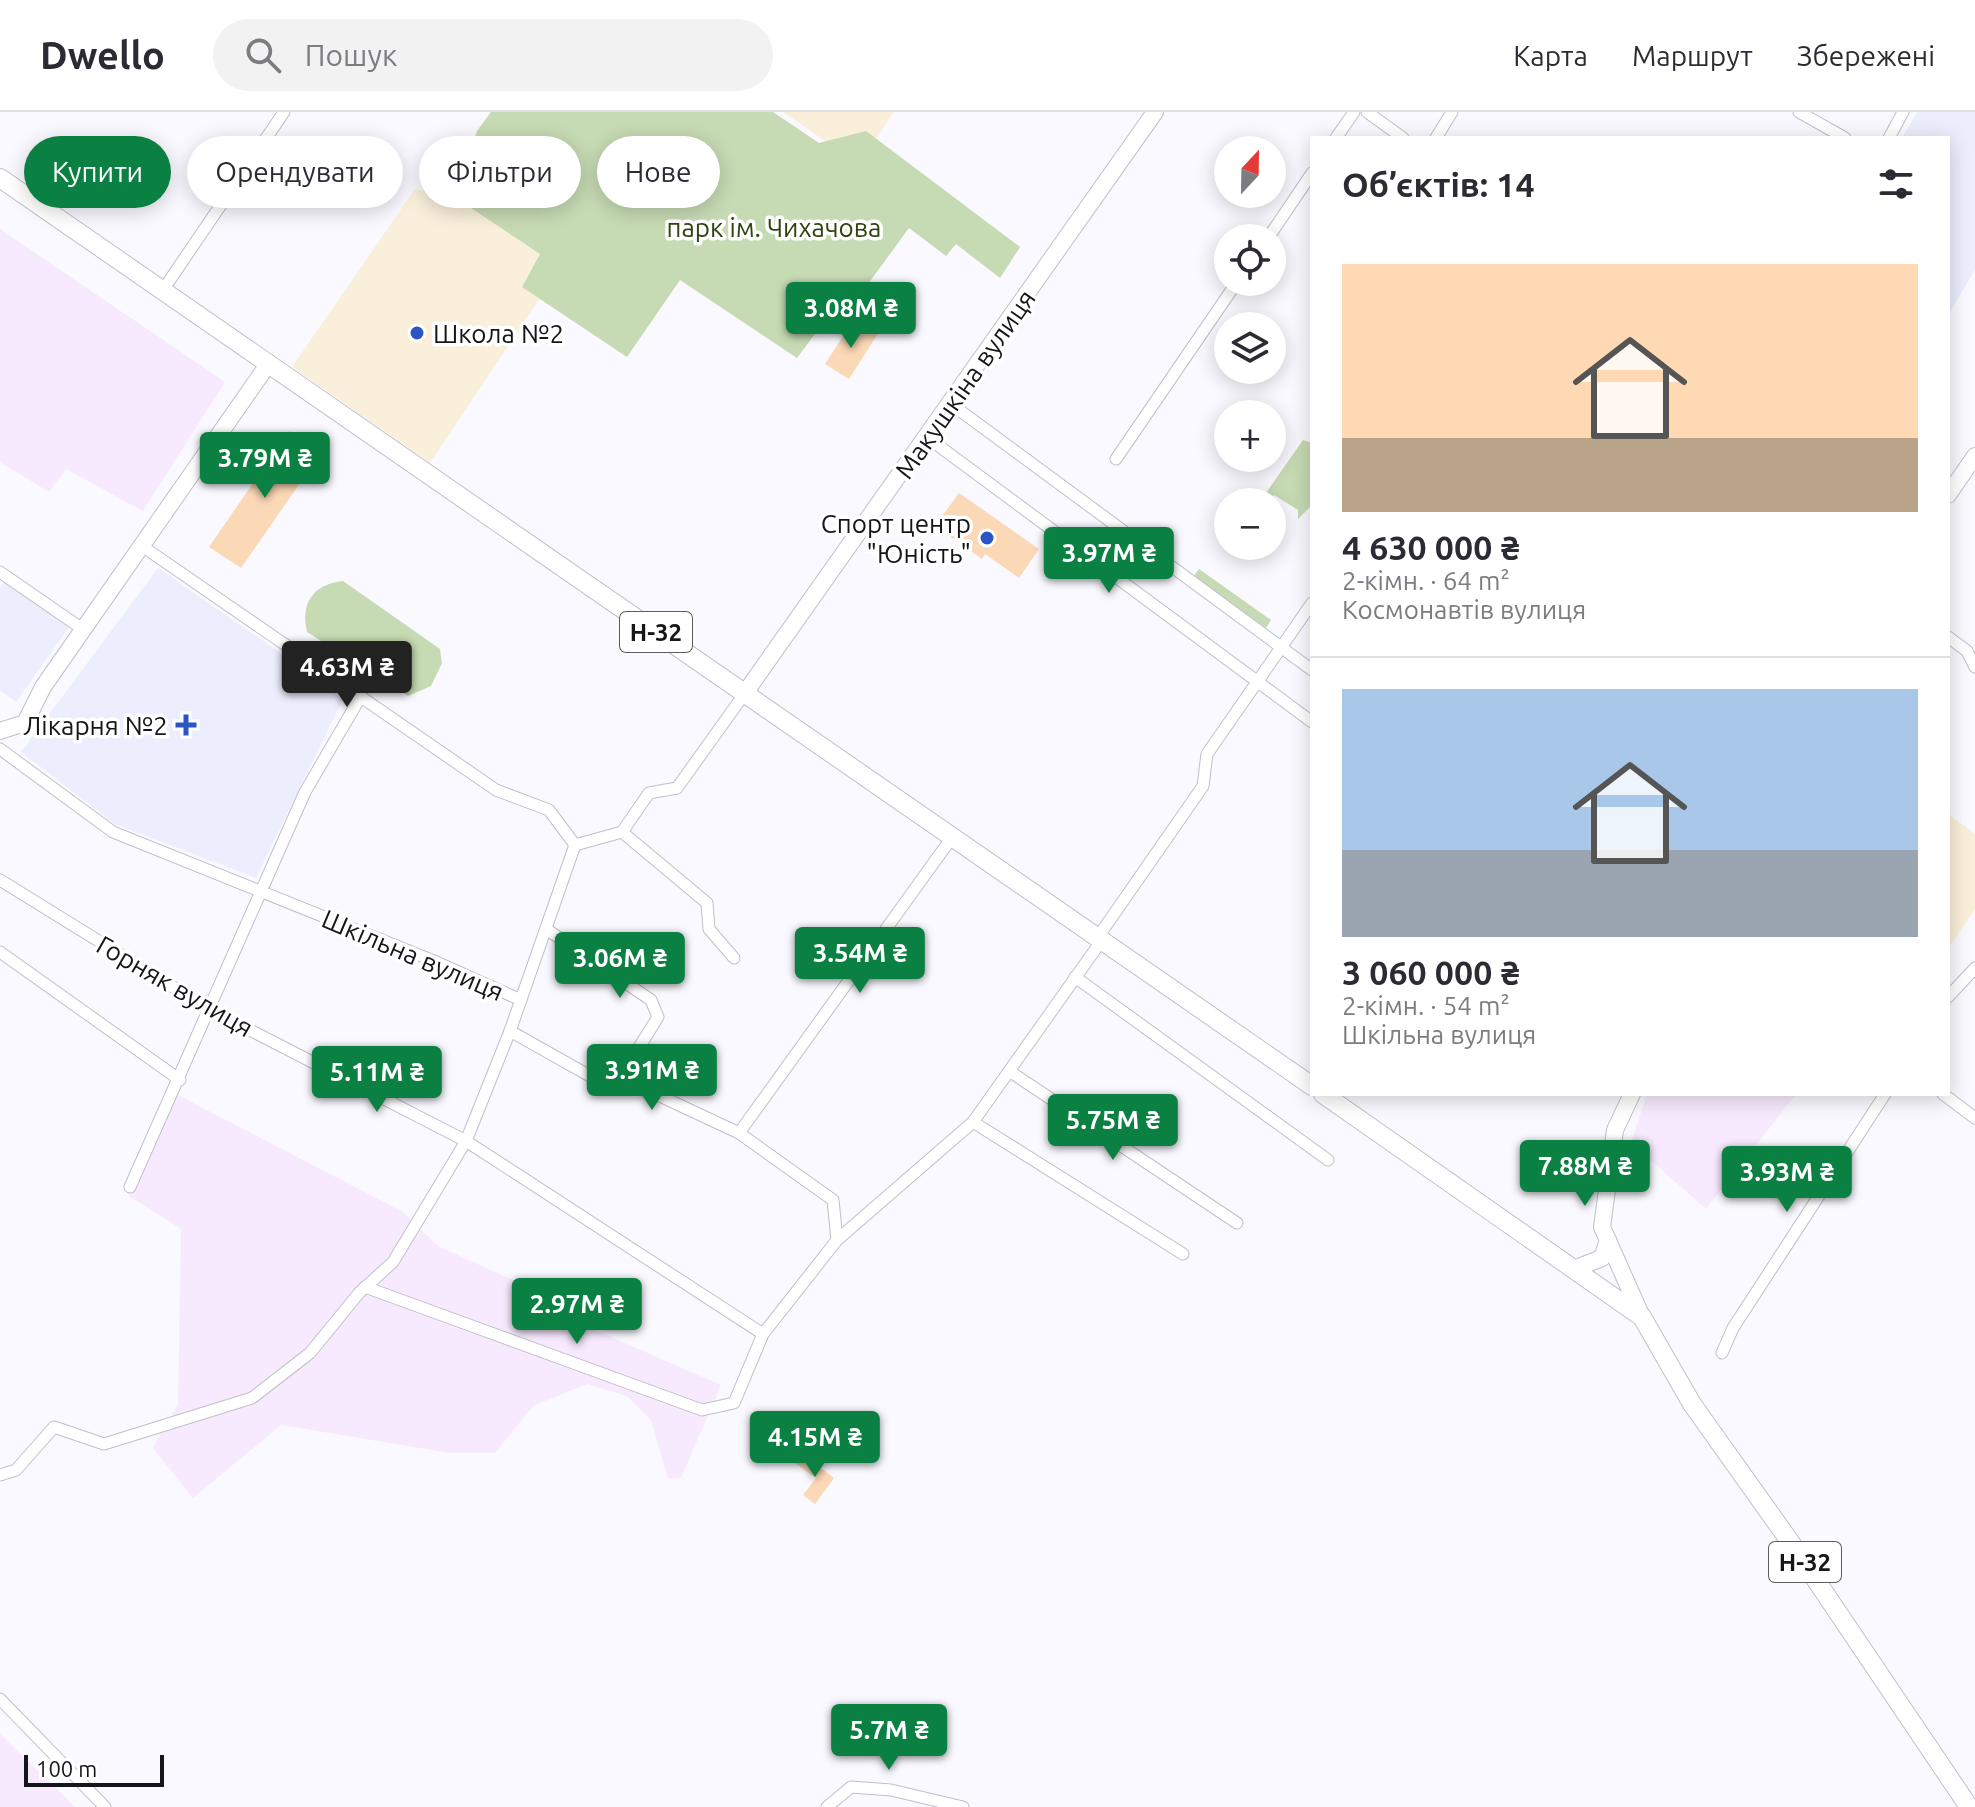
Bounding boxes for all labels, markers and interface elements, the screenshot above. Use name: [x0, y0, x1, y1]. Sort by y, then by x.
search box: [213, 19, 773, 91]
icon: search: [241, 33, 285, 77]
text: Dwello: [40, 34, 165, 76]
text: Пошук: [305, 38, 397, 72]
text: Карта: [1513, 40, 1588, 71]
text: Маршрут: [1632, 40, 1753, 71]
text: Збережені: [1797, 40, 1935, 71]
chip: Купити: [24, 136, 171, 208]
chip: Орендувати: [187, 136, 403, 208]
chip: Фільтри: [419, 136, 581, 208]
chip: Нове: [597, 136, 720, 208]
north arrow: [1214, 136, 1286, 208]
map controls: [1214, 136, 1286, 560]
icon: filters: [1874, 162, 1918, 206]
text: Об’єктів: 14: [1342, 165, 1535, 203]
park label: парк ім. Чихачова: [667, 213, 881, 242]
button: locate: [1214, 224, 1286, 296]
pin: 3.08M ₴: [777, 282, 925, 350]
street label: Макушкіна вулиця: [889, 284, 1041, 484]
text: 3.08M ₴: [804, 293, 898, 322]
button: layers: [1214, 312, 1286, 384]
icon: home: [1558, 316, 1702, 460]
place label: Школа №2: [433, 319, 564, 348]
marker: Школа №2: [408, 324, 426, 342]
button: +: [1214, 400, 1286, 472]
pin: 3.79M ₴: [191, 432, 339, 500]
text: 3.79M ₴: [218, 443, 312, 472]
button: −: [1214, 488, 1286, 560]
place label: Спорт центр "Юність": [821, 509, 971, 568]
pin: 3.97M ₴: [1035, 527, 1183, 595]
text: 4 630 000 ₴: [1342, 528, 1520, 566]
marker: Спорт центр "Юність": [978, 529, 996, 547]
text: 3.97M ₴: [1062, 538, 1156, 567]
text: 2-кімн. · 64 m²: [1342, 566, 1510, 595]
text: Космонавтів вулиця: [1342, 595, 1586, 624]
road number: Н-32: [620, 612, 692, 652]
pin: 4.63M ₴: [273, 641, 421, 709]
text: 4.63M ₴: [300, 652, 394, 681]
place label: Лікарня №2: [23, 711, 168, 740]
marker: Лікарня №2: [175, 714, 197, 736]
icon: home: [1558, 741, 1702, 885]
street label: Шкільна вулиця: [318, 904, 508, 1006]
pin: 3.54M ₴: [786, 927, 934, 995]
street label: Горняк вулиця: [92, 930, 258, 1042]
pin: 3.06M ₴: [546, 932, 694, 1000]
text: 3.54M ₴: [813, 938, 907, 967]
text: 3.06M ₴: [573, 943, 667, 972]
text: 3 060 000 ₴: [1342, 953, 1520, 991]
text: 2-кімн. · 54 m²: [1342, 991, 1510, 1020]
text: Шкільна вулиця: [1342, 1020, 1536, 1049]
pin: 3.91M ₴: [578, 1044, 726, 1112]
pin: 5.11M ₴: [303, 1046, 451, 1114]
text: 3.91M ₴: [605, 1055, 699, 1084]
text: 5.11M ₴: [330, 1057, 424, 1086]
pin: 5.75M ₴: [1039, 1094, 1187, 1162]
text: 5.75M ₴: [1066, 1105, 1160, 1134]
pin: 7.88M ₴: [1511, 1140, 1659, 1208]
pin: 3.93M ₴: [1713, 1146, 1861, 1214]
text: 7.88M ₴: [1538, 1151, 1632, 1180]
text: 3.93M ₴: [1740, 1157, 1834, 1186]
pin: 2.97M ₴: [503, 1278, 651, 1346]
text: 2.97M ₴: [530, 1289, 624, 1318]
pin: 4.15M ₴: [741, 1411, 889, 1479]
text: 4.15M ₴: [768, 1422, 862, 1451]
road number: Н-32: [1769, 1542, 1841, 1582]
pin: 5.7M ₴: [824, 1704, 954, 1772]
text: 5.7M ₴: [849, 1715, 929, 1744]
scale bar: [24, 1751, 164, 1787]
text: 100 m: [36, 1756, 97, 1781]

